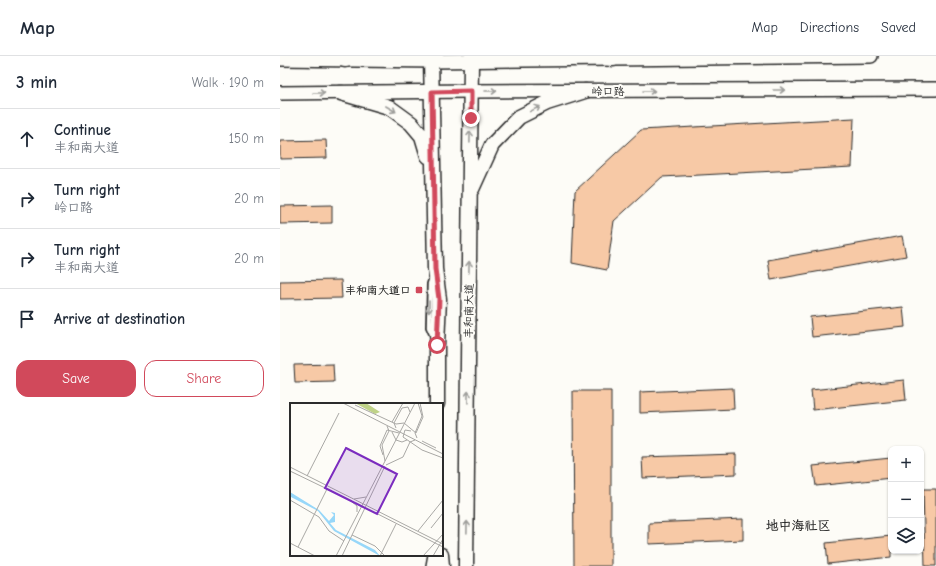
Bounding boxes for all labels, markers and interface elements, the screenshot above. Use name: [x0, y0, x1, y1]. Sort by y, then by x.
text: Map: [20, 17, 55, 39]
text: Map: [751, 19, 778, 36]
text: Directions: [800, 19, 859, 36]
text: Saved: [881, 19, 916, 36]
text: 3 min: [16, 73, 57, 92]
text: Walk · 190 m: [192, 75, 264, 90]
street label: 岭口路: [592, 85, 625, 98]
one-way arrow: [772, 86, 785, 94]
one-way arrow: [484, 87, 497, 95]
one-way arrow: [642, 87, 655, 95]
one-way arrow: [312, 89, 325, 97]
one-way arrow: [528, 105, 540, 112]
one-way arrow: [385, 106, 397, 114]
route end: [462, 109, 480, 127]
text: Continue: [54, 121, 111, 139]
icon: ahead: [16, 128, 38, 150]
text: 150 m: [229, 131, 264, 146]
one-way arrow: [466, 131, 474, 144]
text: 丰和南大道: [54, 140, 119, 155]
text: Turn right: [54, 181, 120, 199]
icon: right: [16, 188, 38, 210]
text: 20 m: [234, 191, 264, 206]
text: 岭口路: [54, 200, 93, 215]
text: Turn right: [54, 241, 120, 259]
icon: right: [16, 248, 38, 270]
text: 20 m: [234, 251, 264, 266]
text: 丰和南大道: [54, 260, 119, 275]
one-way arrow: [465, 261, 473, 274]
street label: 丰和南大道: [462, 283, 476, 339]
place label: 丰和南大道口: [345, 284, 411, 297]
marker: 丰和南大道口: [414, 285, 424, 295]
one-way arrow: [426, 300, 433, 313]
icon: arrive: [16, 308, 38, 330]
text: Arrive at destination: [54, 310, 185, 328]
route start: [428, 336, 446, 354]
button: Save: [16, 360, 136, 397]
button: Share: [144, 360, 264, 397]
one-way arrow: [464, 391, 472, 404]
inset map: [290, 403, 443, 556]
map controls: [888, 446, 924, 554]
button: +: [888, 446, 924, 482]
button: −: [888, 482, 924, 518]
district label: 地中海社区: [765, 518, 831, 533]
button: layers: [888, 518, 924, 554]
one-way arrow: [463, 521, 471, 534]

